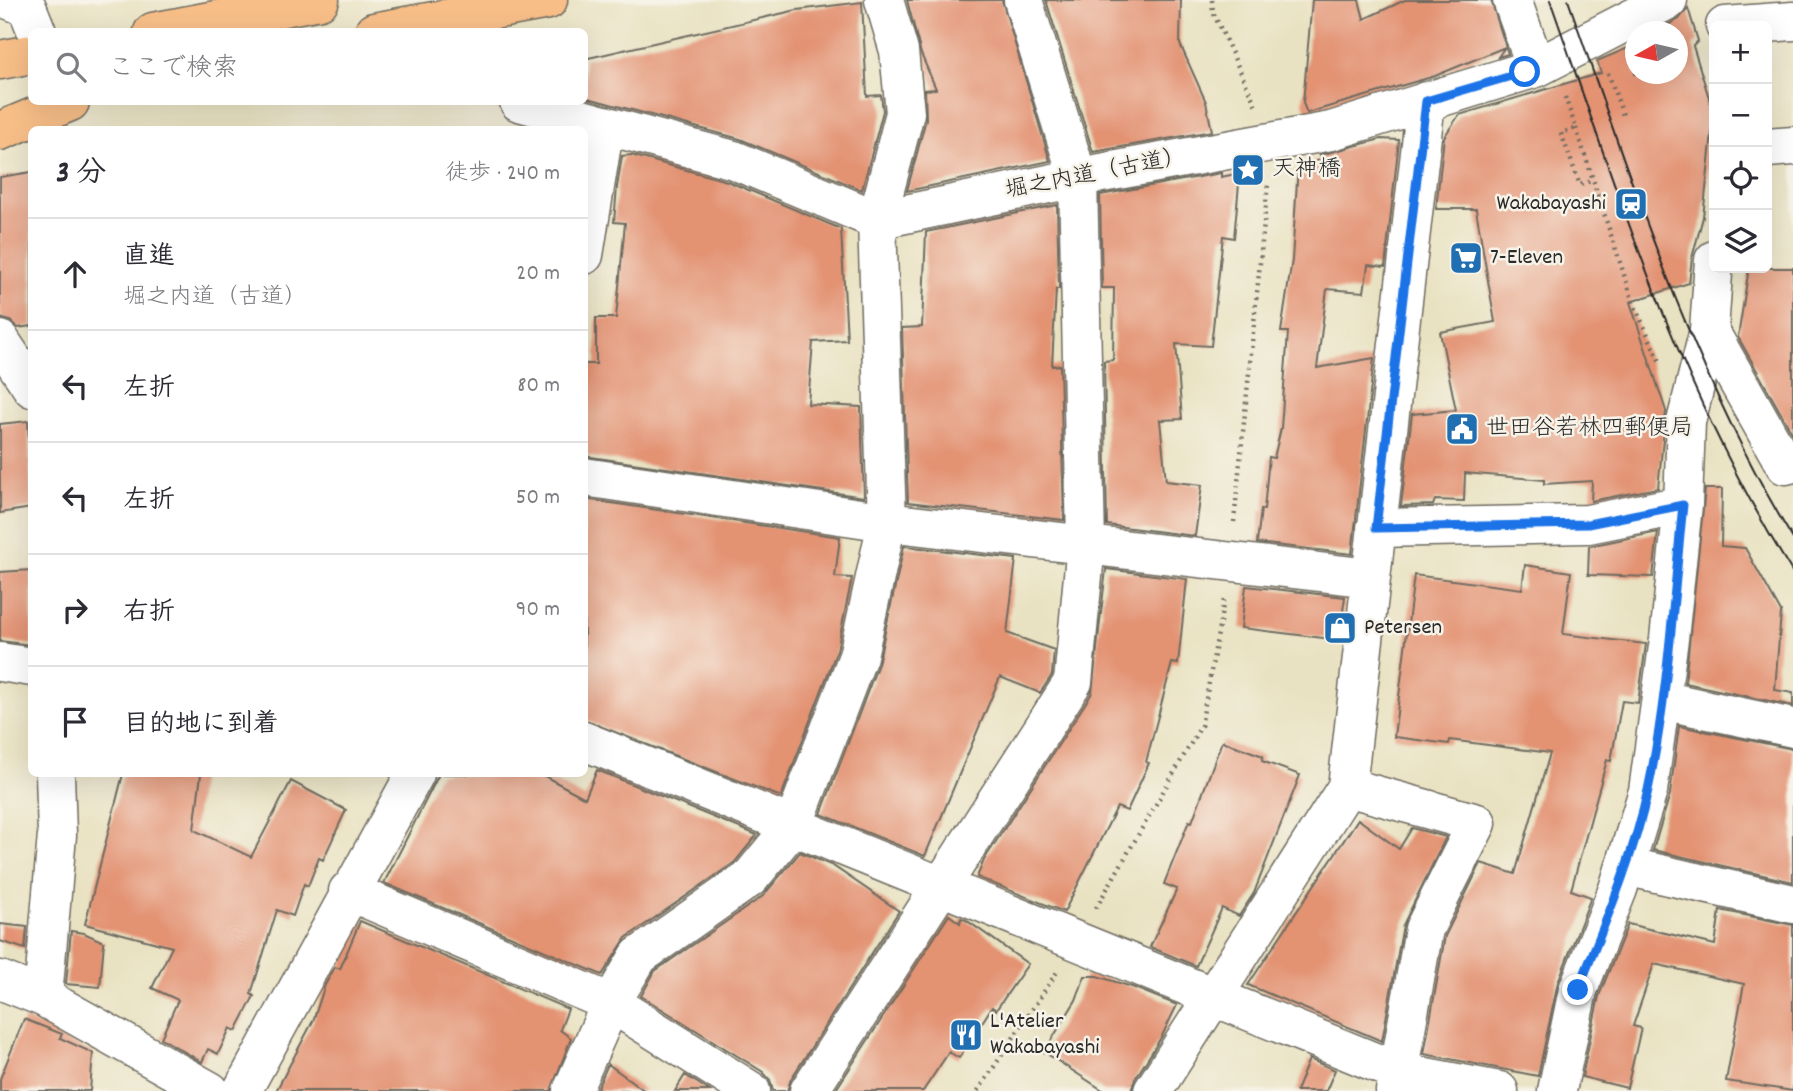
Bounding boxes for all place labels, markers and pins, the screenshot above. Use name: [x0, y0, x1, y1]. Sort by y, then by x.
place icon: 天神橋: [1229, 151, 1267, 189]
place label: 天神橋: [1272, 154, 1341, 187]
station icon: Wakabayashi: [1612, 185, 1650, 223]
place label: Wakabayashi: [1497, 188, 1606, 221]
supermarket icon: 7-Eleven: [1447, 239, 1485, 277]
place label: 7-Eleven: [1490, 242, 1563, 275]
public building icon: 世田谷若林四郵便局: [1443, 410, 1481, 448]
place label: 世田谷若林四郵便局: [1486, 413, 1693, 446]
shop icon: Petersen: [1321, 609, 1359, 647]
place label: Petersen: [1364, 612, 1442, 645]
place label: L'Atelier Wakabayashi: [990, 1006, 1099, 1065]
restaurant icon: L'Atelier Wakabayashi: [947, 1016, 985, 1054]

